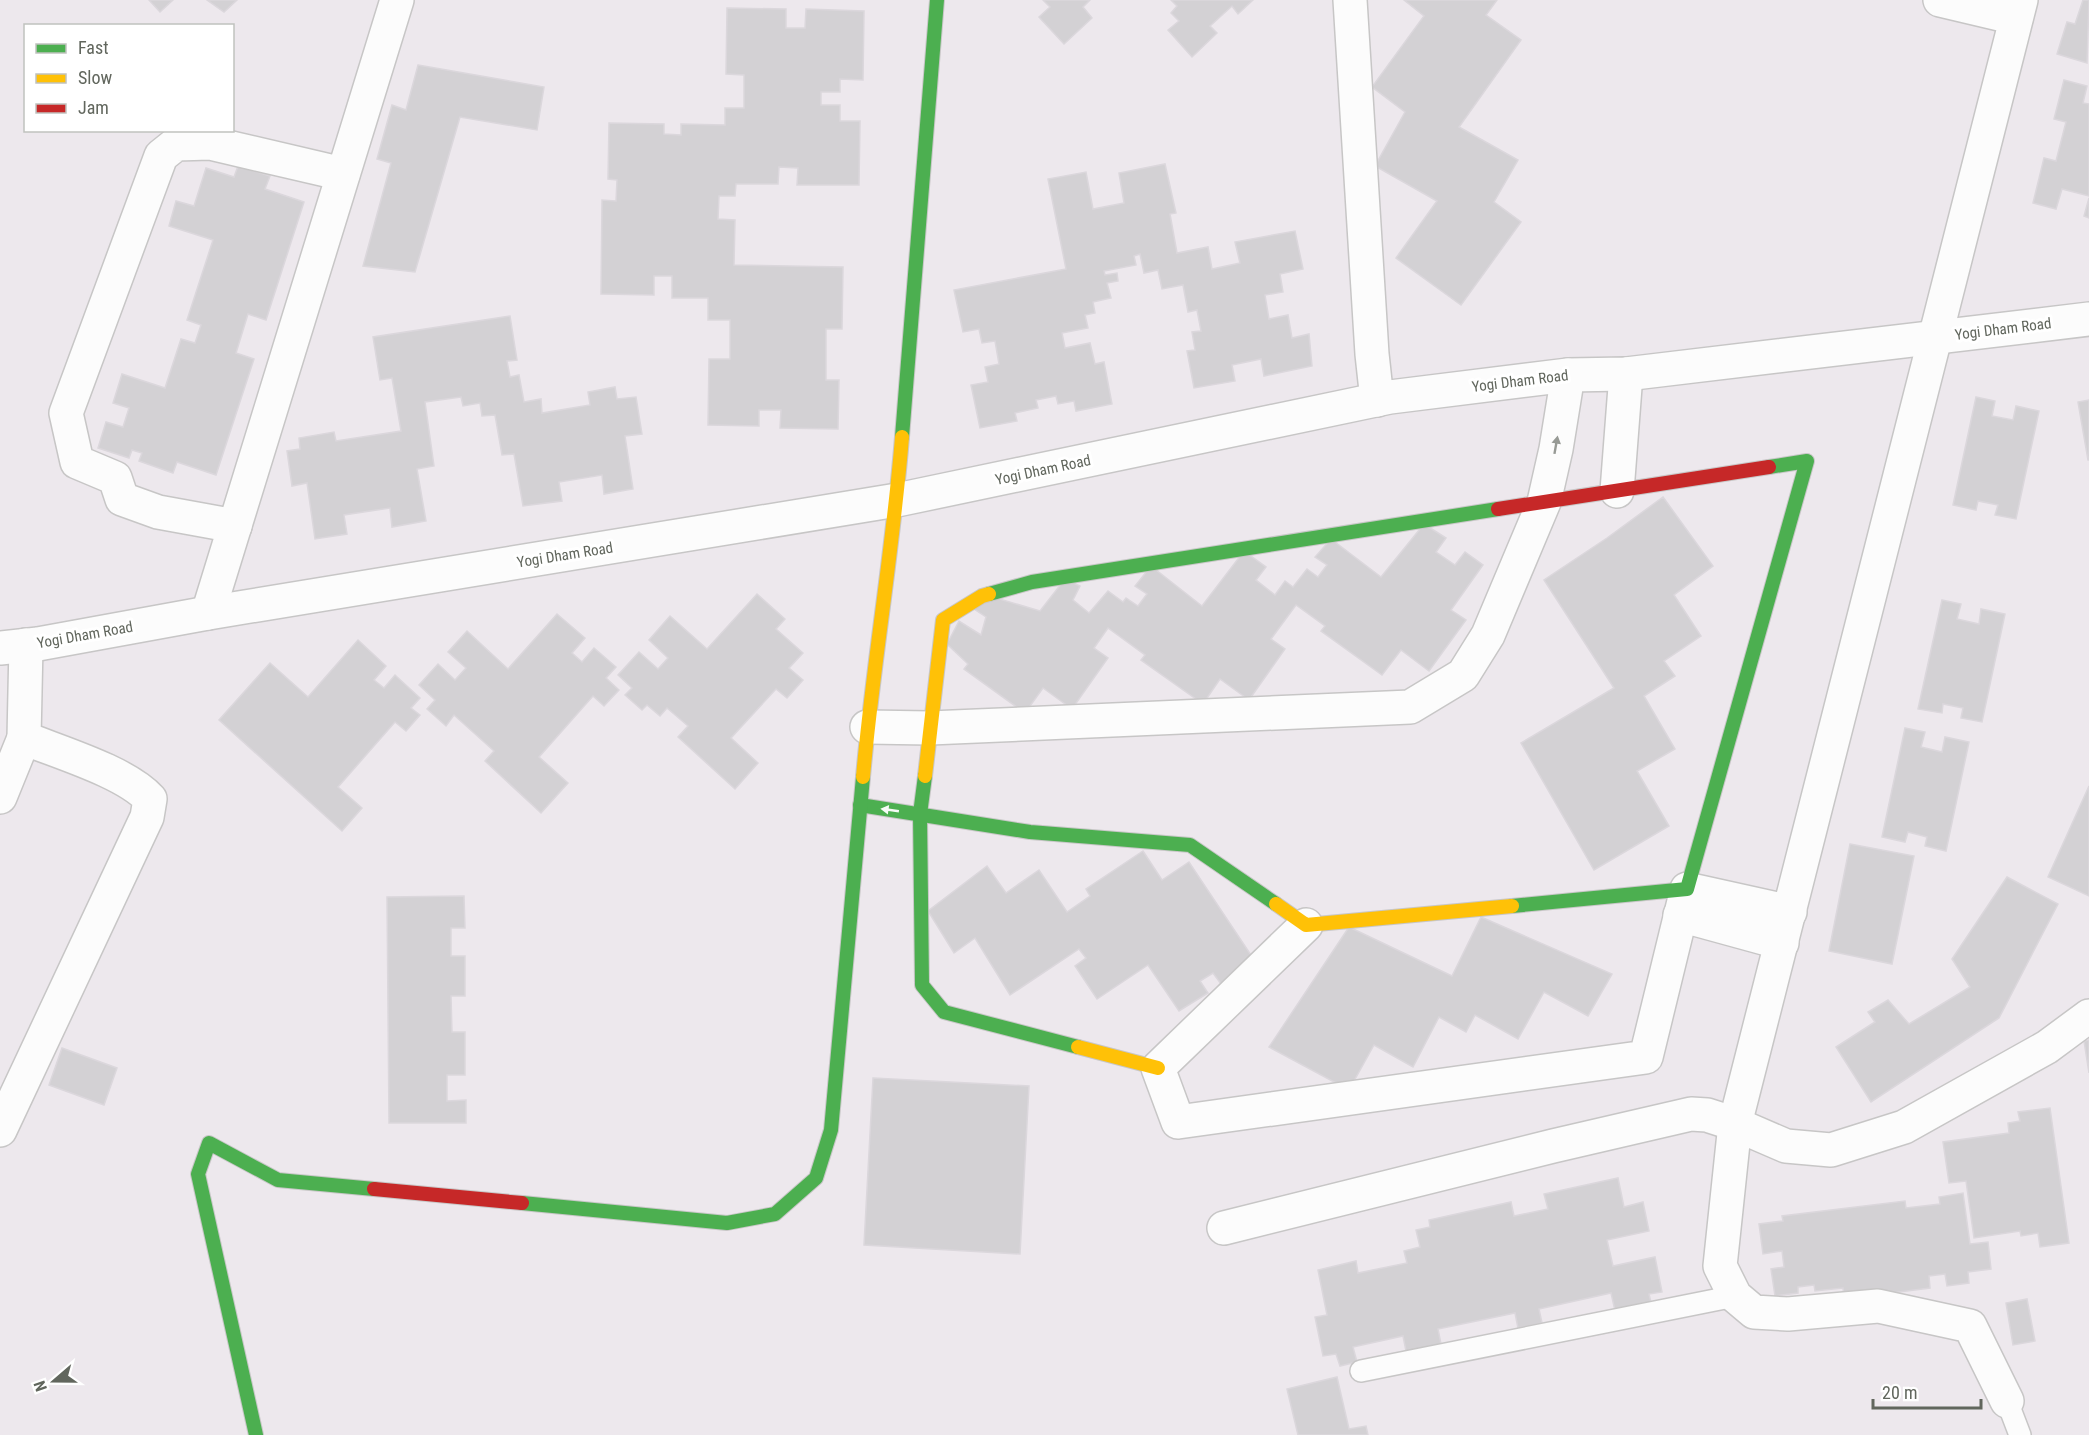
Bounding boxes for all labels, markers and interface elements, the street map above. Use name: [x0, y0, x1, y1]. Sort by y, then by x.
legend: [24, 24, 234, 132]
text: Fast: [78, 37, 109, 58]
text: Slow: [78, 67, 113, 88]
text: Jam: [78, 97, 109, 118]
street label: Yogi Dham Road: [1954, 314, 2052, 344]
street label: Yogi Dham Road: [1471, 366, 1569, 396]
one-way arrow: [1552, 435, 1561, 454]
street label: Yogi Dham Road: [994, 451, 1092, 489]
street label: Yogi Dham Road: [516, 539, 614, 571]
street label: Yogi Dham Road: [36, 618, 134, 652]
one-way arrow: [880, 805, 899, 814]
north arrow: [24, 1351, 84, 1411]
scale bar: [1873, 1372, 1981, 1410]
text: N: [30, 1378, 51, 1394]
text: 20 m: [1882, 1382, 1917, 1403]

